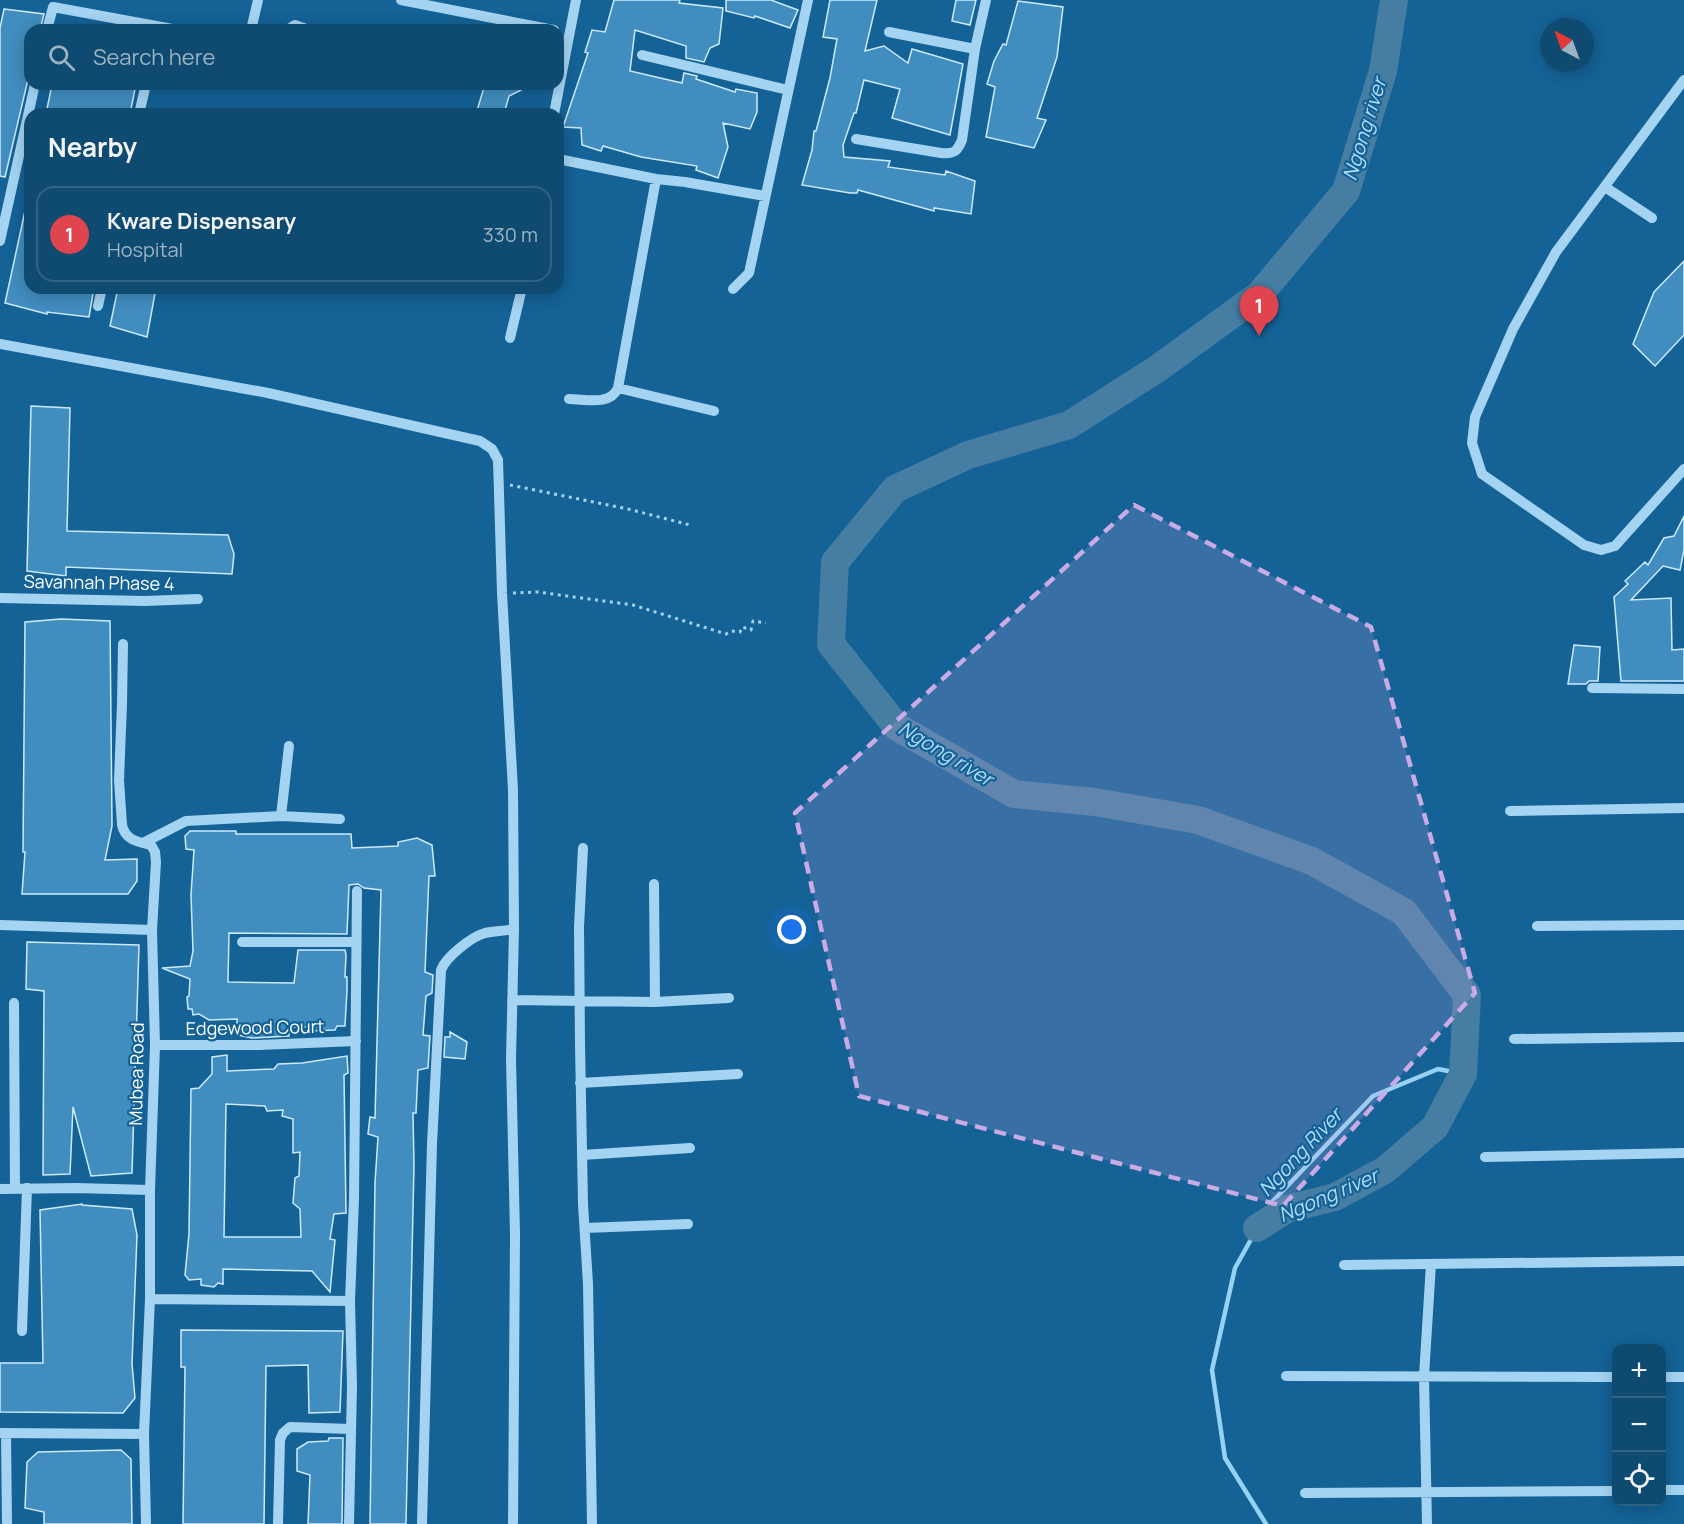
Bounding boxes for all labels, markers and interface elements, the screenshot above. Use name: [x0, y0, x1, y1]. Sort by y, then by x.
north arrow: [1540, 18, 1594, 72]
search box: [24, 24, 564, 90]
icon: search: [45, 41, 78, 74]
text: Search here: [93, 42, 215, 72]
water label: Ngong river: [1336, 72, 1393, 183]
text: Nearby: [48, 129, 137, 165]
text: Kware Dispensary: [107, 206, 296, 236]
text: 1: [65, 221, 74, 248]
text: 330 m: [483, 221, 538, 248]
text: Hospital: [107, 236, 183, 263]
pin: 1: [1240, 286, 1278, 336]
street label: Savannah Phase 4: [23, 569, 175, 595]
water label: Ngong river: [894, 714, 1001, 793]
your location: [777, 915, 806, 944]
street label: Edgewood Court: [185, 1014, 325, 1040]
street label: Mubea Road: [123, 1022, 149, 1126]
water label: Ngong River: [1252, 1100, 1350, 1202]
water label: Ngong river: [1274, 1161, 1384, 1228]
map controls: [1612, 1344, 1666, 1506]
button: +: [1612, 1344, 1666, 1398]
button: −: [1612, 1398, 1666, 1452]
button: locate: [1612, 1452, 1666, 1506]

